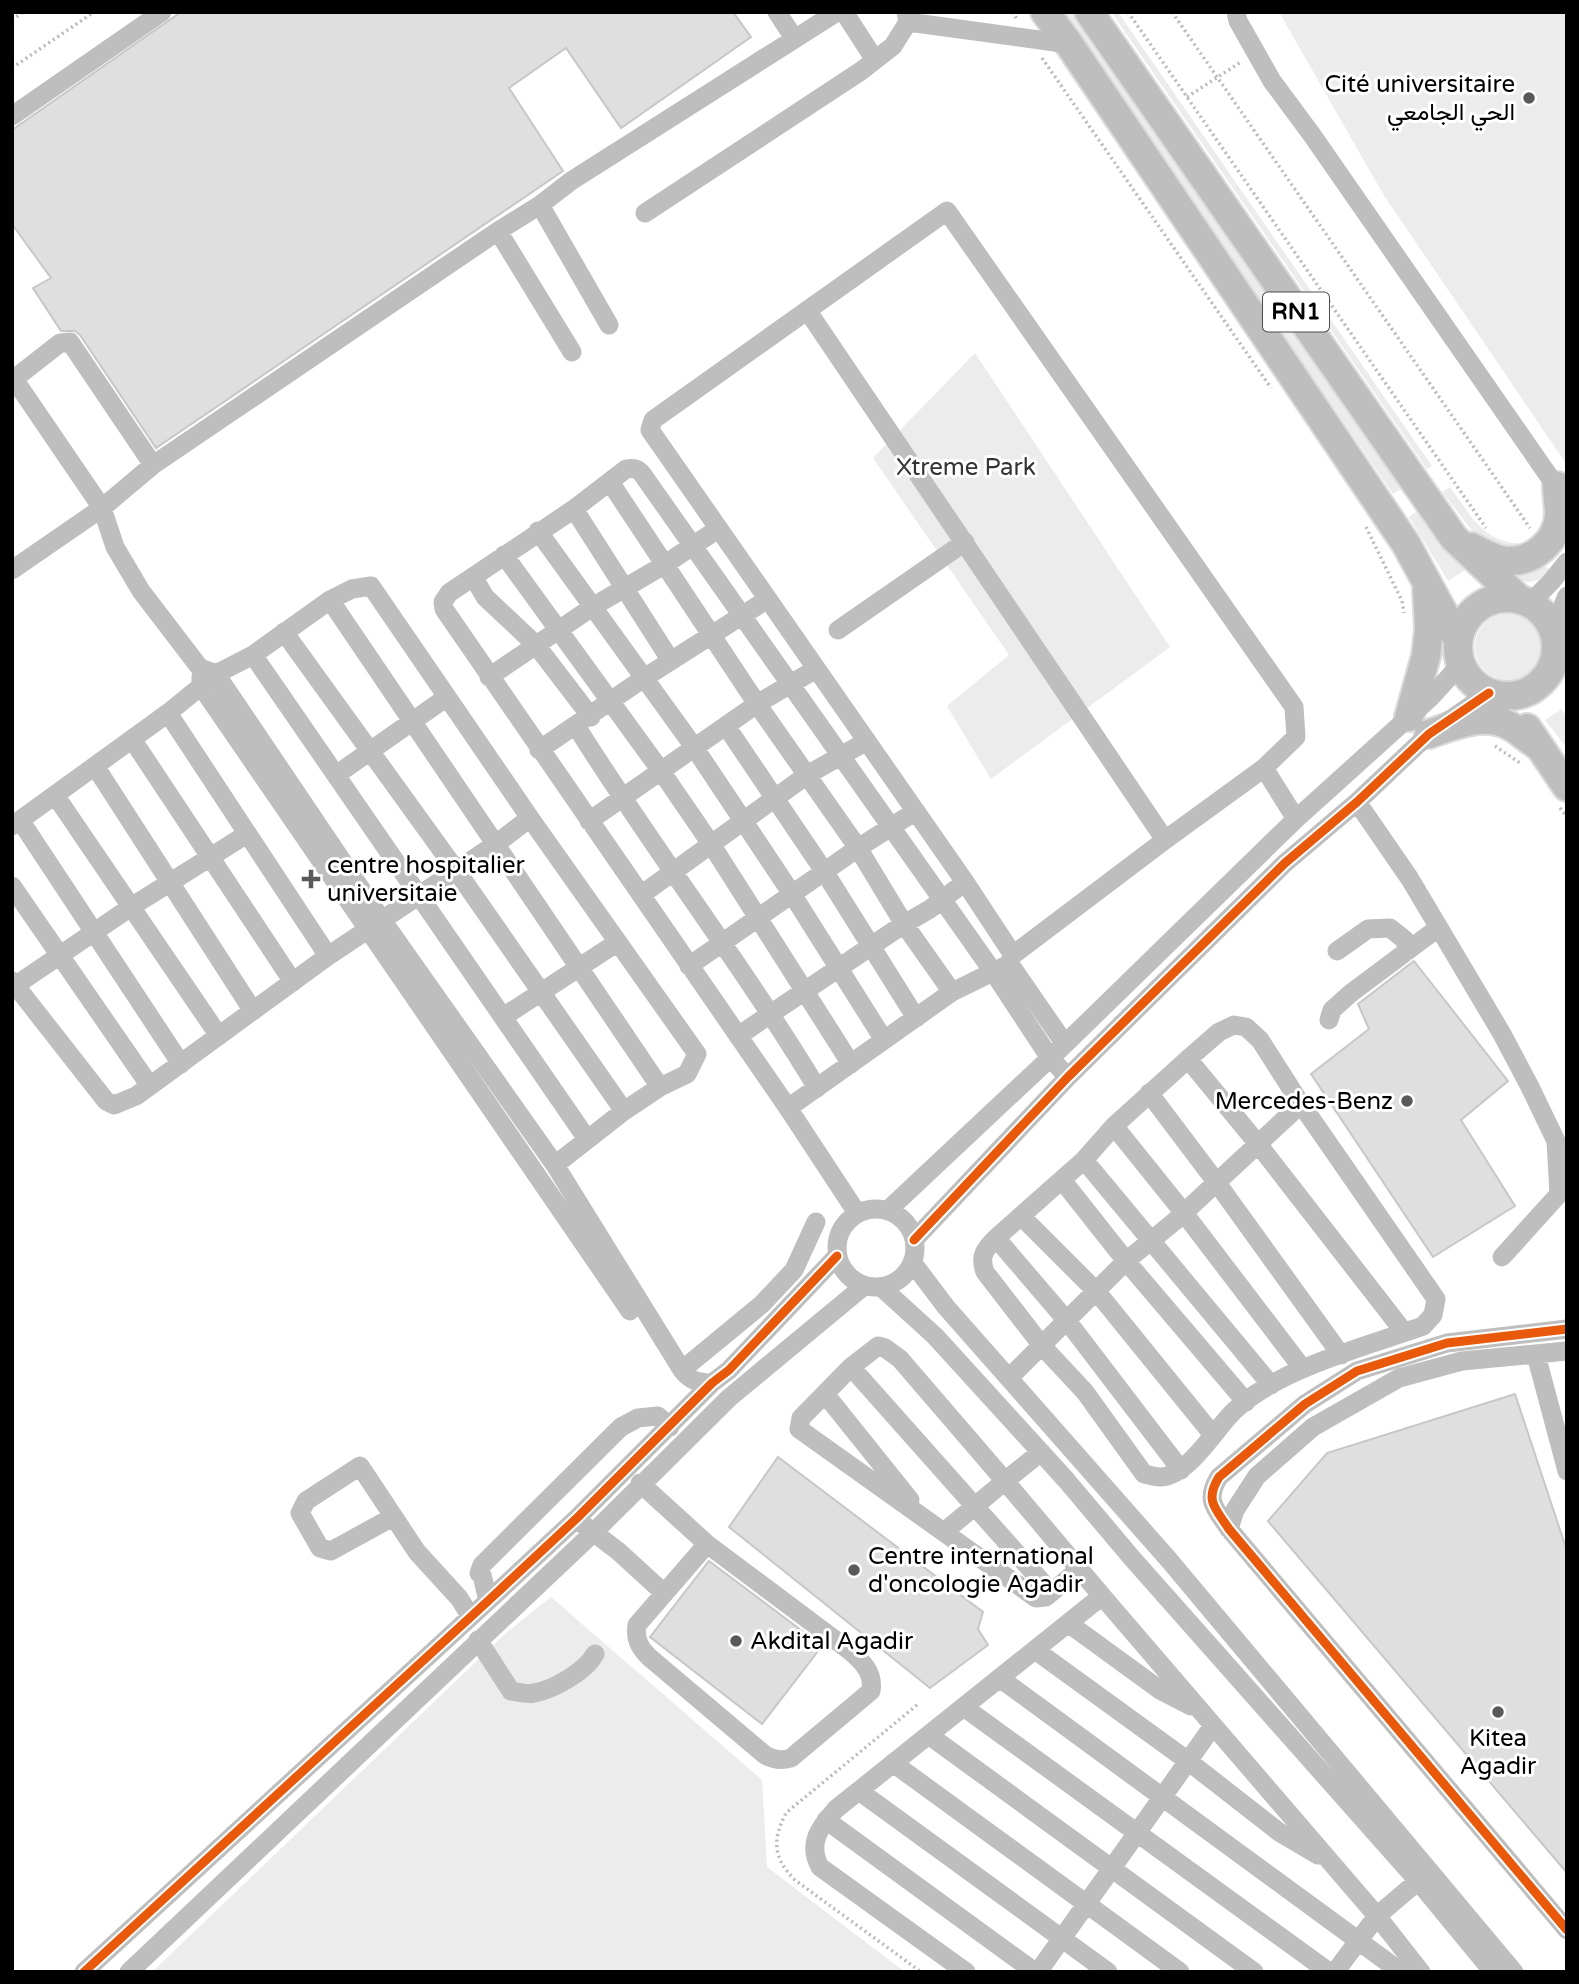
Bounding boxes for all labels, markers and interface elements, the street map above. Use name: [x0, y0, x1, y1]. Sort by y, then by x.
place label: Cité universitaire الحي الجامعي: [1324, 70, 1515, 131]
marker: Cité universitaire الحي الجامعي: [1521, 90, 1537, 106]
road number: RN1: [1263, 292, 1329, 332]
park label: Xtreme Park: [896, 453, 1036, 482]
place label: centre hospitalier universitaie: [327, 851, 525, 908]
marker: centre hospitalier universitaie: [301, 869, 321, 889]
place label: Mercedes-Benz: [1215, 1087, 1393, 1116]
marker: Mercedes-Benz: [1399, 1093, 1415, 1109]
place label: Centre international d'oncologie Agadir: [868, 1542, 1094, 1599]
marker: Centre international d'oncologie Agadir: [846, 1562, 862, 1578]
place label: Akdital Agadir: [750, 1627, 914, 1656]
marker: Akdital Agadir: [728, 1633, 744, 1649]
marker: Kitea Agadir: [1490, 1704, 1506, 1720]
place label: Kitea Agadir: [1460, 1724, 1537, 1781]

